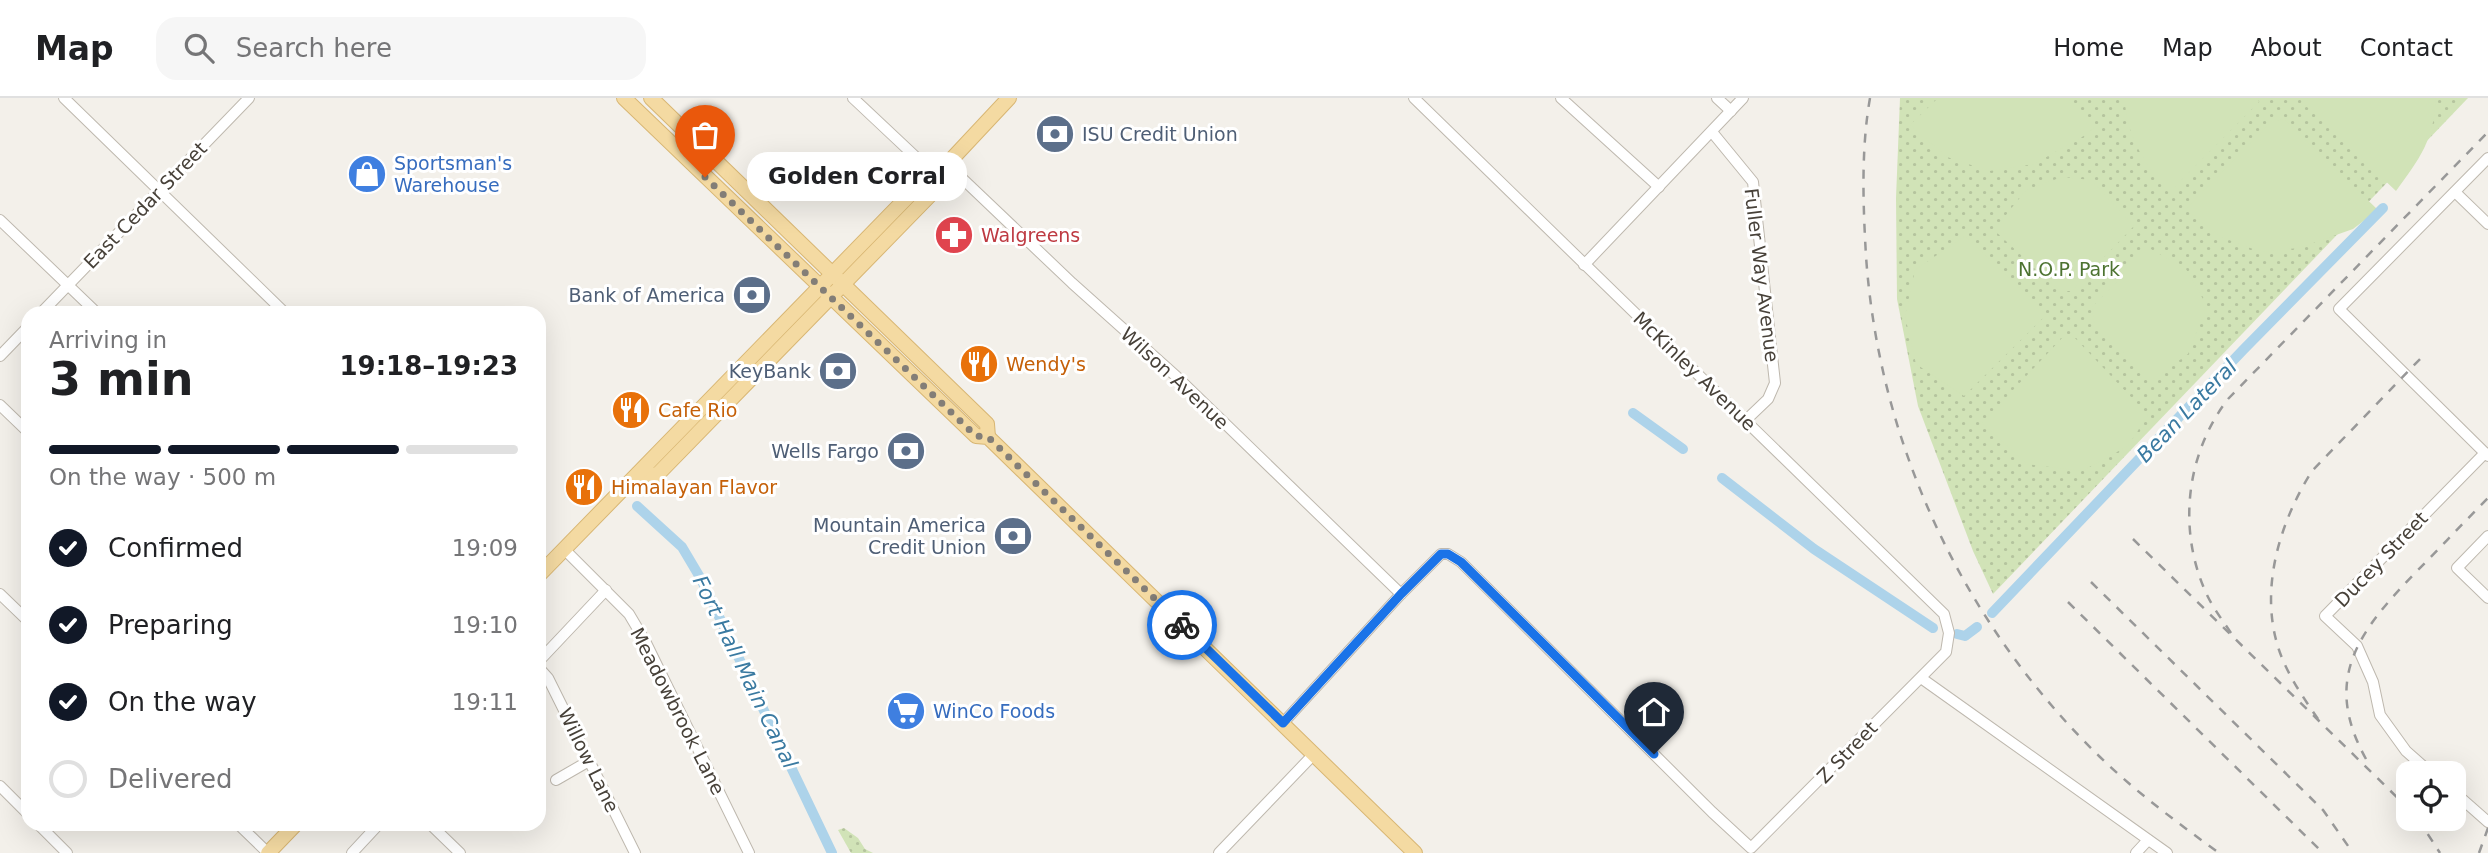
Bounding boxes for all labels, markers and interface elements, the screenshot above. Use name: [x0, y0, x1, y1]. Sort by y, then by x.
search box: [156, 17, 646, 80]
text: Map: [35, 29, 114, 68]
icon: search: [180, 29, 218, 67]
text: Search here: [236, 33, 392, 63]
text: Home: [2053, 34, 2124, 62]
text: Map: [2162, 34, 2213, 62]
text: About: [2251, 34, 2322, 62]
text: Contact: [2360, 34, 2453, 62]
pin: [675, 105, 735, 177]
bank icon: ISU Credit Union: [1034, 113, 1076, 155]
icon: bag: [686, 116, 724, 154]
place label: ISU Credit Union: [1082, 123, 1238, 145]
street label: East Cedar Street: [79, 137, 211, 273]
place label: Sportsman's Warehouse: [394, 152, 512, 196]
shop icon: Sportsman's Warehouse: [346, 153, 388, 195]
callout: Golden Corral: [747, 153, 968, 202]
text: Golden Corral: [768, 163, 946, 189]
street label: Fuller Way Avenue: [1740, 187, 1784, 363]
pharmacy icon: Walgreens: [933, 214, 975, 256]
place label: Walgreens: [981, 224, 1080, 246]
park label: N.O.P. Park: [2018, 258, 2120, 280]
bank icon: Bank of America: [731, 274, 773, 316]
place label: Bank of America: [569, 284, 725, 306]
street label: McKinley Avenue: [1629, 307, 1761, 435]
street label: Wilson Avenue: [1117, 323, 1233, 433]
text: Arriving in: [49, 327, 167, 353]
restaurant icon: Wendy's: [958, 343, 1000, 385]
bank icon: KeyBank: [817, 350, 859, 392]
text: 19:18–19:23: [339, 351, 518, 381]
text: 3 min: [49, 352, 193, 406]
place label: Wendy's: [1006, 353, 1086, 375]
water label: Bean Lateral: [2132, 355, 2242, 467]
place label: KeyBank: [729, 360, 811, 382]
restaurant icon: Cafe Rio: [610, 389, 652, 431]
place label: Cafe Rio: [658, 399, 737, 421]
bank icon: Wells Fargo: [885, 430, 927, 472]
place label: Wells Fargo: [771, 440, 879, 462]
text: On the way · 500 m: [49, 464, 276, 490]
restaurant icon: Himalayan Flavor: [563, 466, 605, 508]
place label: Himalayan Flavor: [611, 476, 777, 498]
street label: Ducey Street: [2330, 507, 2432, 611]
place label: Mountain America Credit Union: [813, 514, 986, 558]
bank icon: Mountain America Credit Union: [992, 515, 1034, 557]
icon: check: [49, 529, 87, 567]
text: Confirmed: [108, 533, 243, 563]
text: 19:09: [452, 535, 518, 561]
water label: Fort Hall Main Canal: [688, 572, 802, 773]
courier: [1147, 590, 1217, 660]
icon: check: [49, 606, 87, 644]
icon: bike: [1163, 606, 1201, 644]
text: Preparing: [108, 610, 233, 640]
text: 19:10: [452, 612, 518, 638]
street label: Meadowbrook Lane: [626, 624, 730, 798]
pin: [1624, 682, 1684, 754]
icon: check: [49, 683, 87, 721]
text: On the way: [108, 687, 257, 717]
text: 19:11: [452, 689, 518, 715]
supermarket icon: WinCo Foods: [885, 690, 927, 732]
icon: home: [1635, 693, 1673, 731]
place label: WinCo Foods: [933, 700, 1055, 722]
street label: Willow Lane: [554, 704, 624, 816]
street label: Z Street: [1812, 717, 1882, 787]
map controls: [2396, 761, 2466, 831]
button: locate: [2396, 761, 2466, 831]
text: Delivered: [108, 764, 232, 794]

